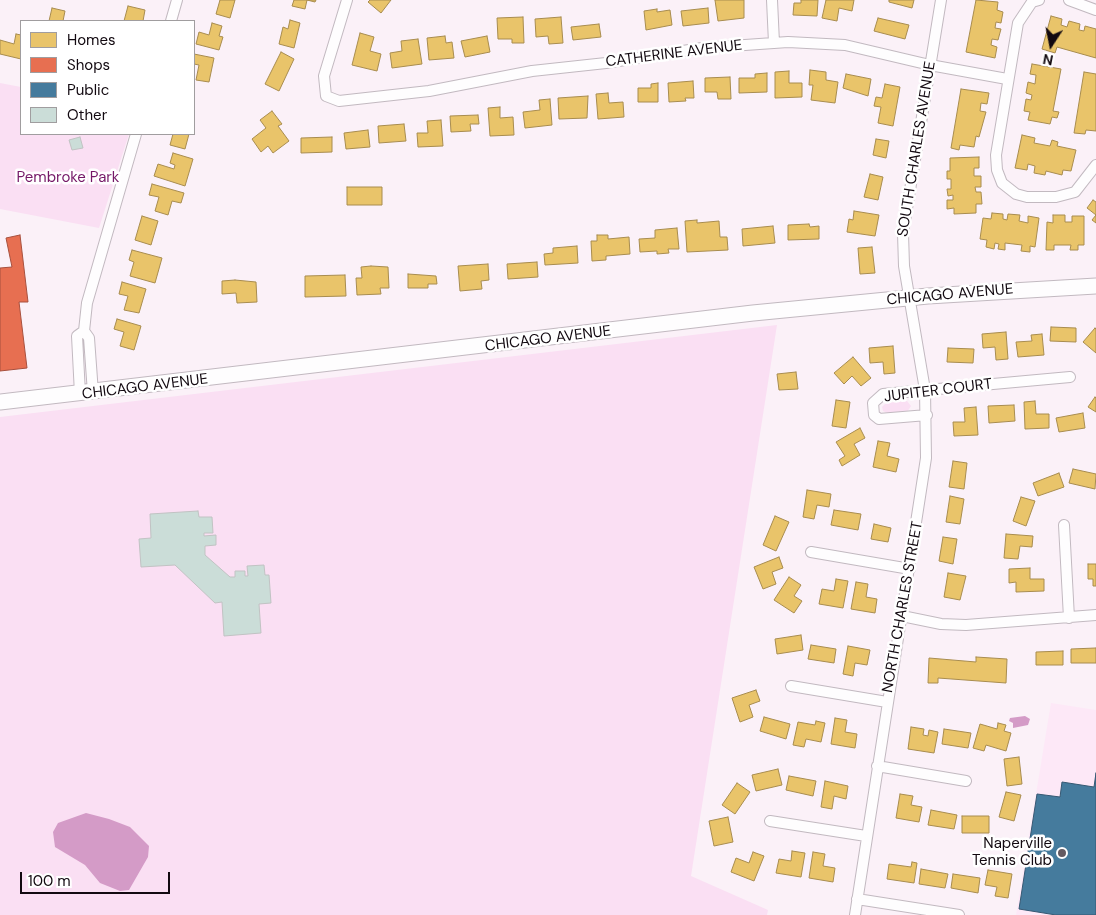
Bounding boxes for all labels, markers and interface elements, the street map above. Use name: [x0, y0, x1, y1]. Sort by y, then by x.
legend: [20, 20, 195, 135]
north arrow: [1026, 20, 1076, 70]
text: Homes: [67, 30, 116, 50]
street label: CATHERINE AVENUE: [605, 37, 743, 71]
text: N: [1041, 50, 1055, 70]
text: Shops: [67, 55, 110, 75]
street label: SOUTH CHARLES AVENUE: [894, 60, 940, 238]
text: Public: [67, 80, 109, 100]
text: Other: [67, 105, 107, 125]
park label: Pembroke Park: [17, 169, 119, 187]
street label: CHICAGO AVENUE: [886, 281, 1014, 309]
street label: CHICAGO AVENUE: [484, 322, 612, 356]
street label: CHICAGO AVENUE: [81, 370, 209, 404]
street label: JUPITER COURT: [883, 375, 993, 407]
street label: NORTH CHARLES STREET: [879, 520, 927, 694]
place label: Naperville Tennis Club: [972, 835, 1052, 870]
marker: Naperville Tennis Club: [1056, 847, 1068, 859]
scale bar: [22, 862, 172, 894]
text: 100 m: [28, 871, 71, 891]

